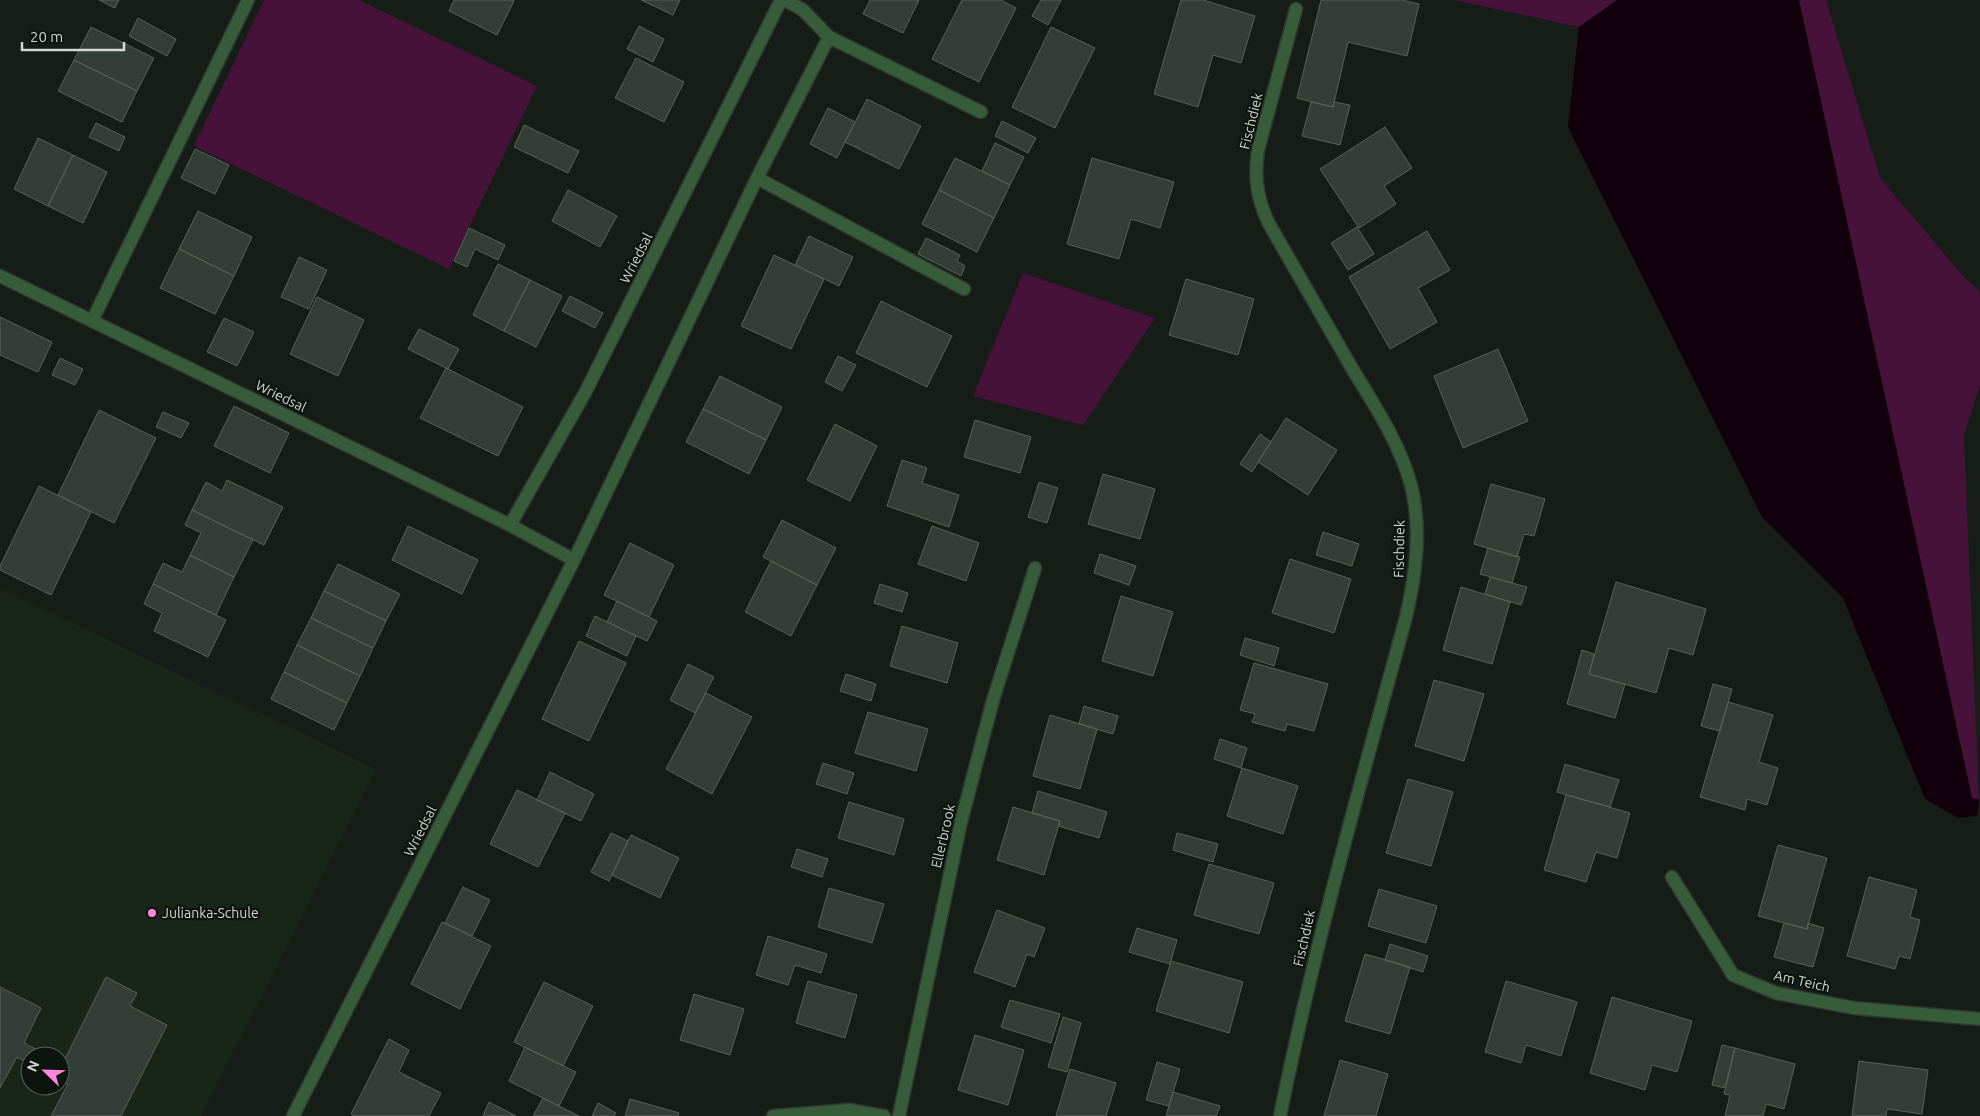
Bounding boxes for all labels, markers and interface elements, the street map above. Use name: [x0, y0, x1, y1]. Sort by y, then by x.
scale bar: [22, 20, 125, 52]
text: 20 m: [30, 28, 63, 45]
street label: Fischdiek: [1236, 91, 1266, 151]
street label: Wriedsal: [617, 230, 656, 286]
street label: Wriedsal: [253, 377, 309, 415]
street label: Fischdiek: [1390, 520, 1408, 578]
street label: Ellerbrook: [928, 802, 958, 870]
street label: Wriedsal: [401, 803, 440, 859]
place label: Julianka-Schule: [162, 905, 259, 921]
marker: Julianka-Schule: [146, 907, 158, 919]
street label: Fischdiek: [1290, 908, 1318, 968]
street label: Am Teich: [1772, 967, 1832, 995]
north arrow: [20, 1046, 70, 1096]
text: N: [24, 1058, 42, 1074]

